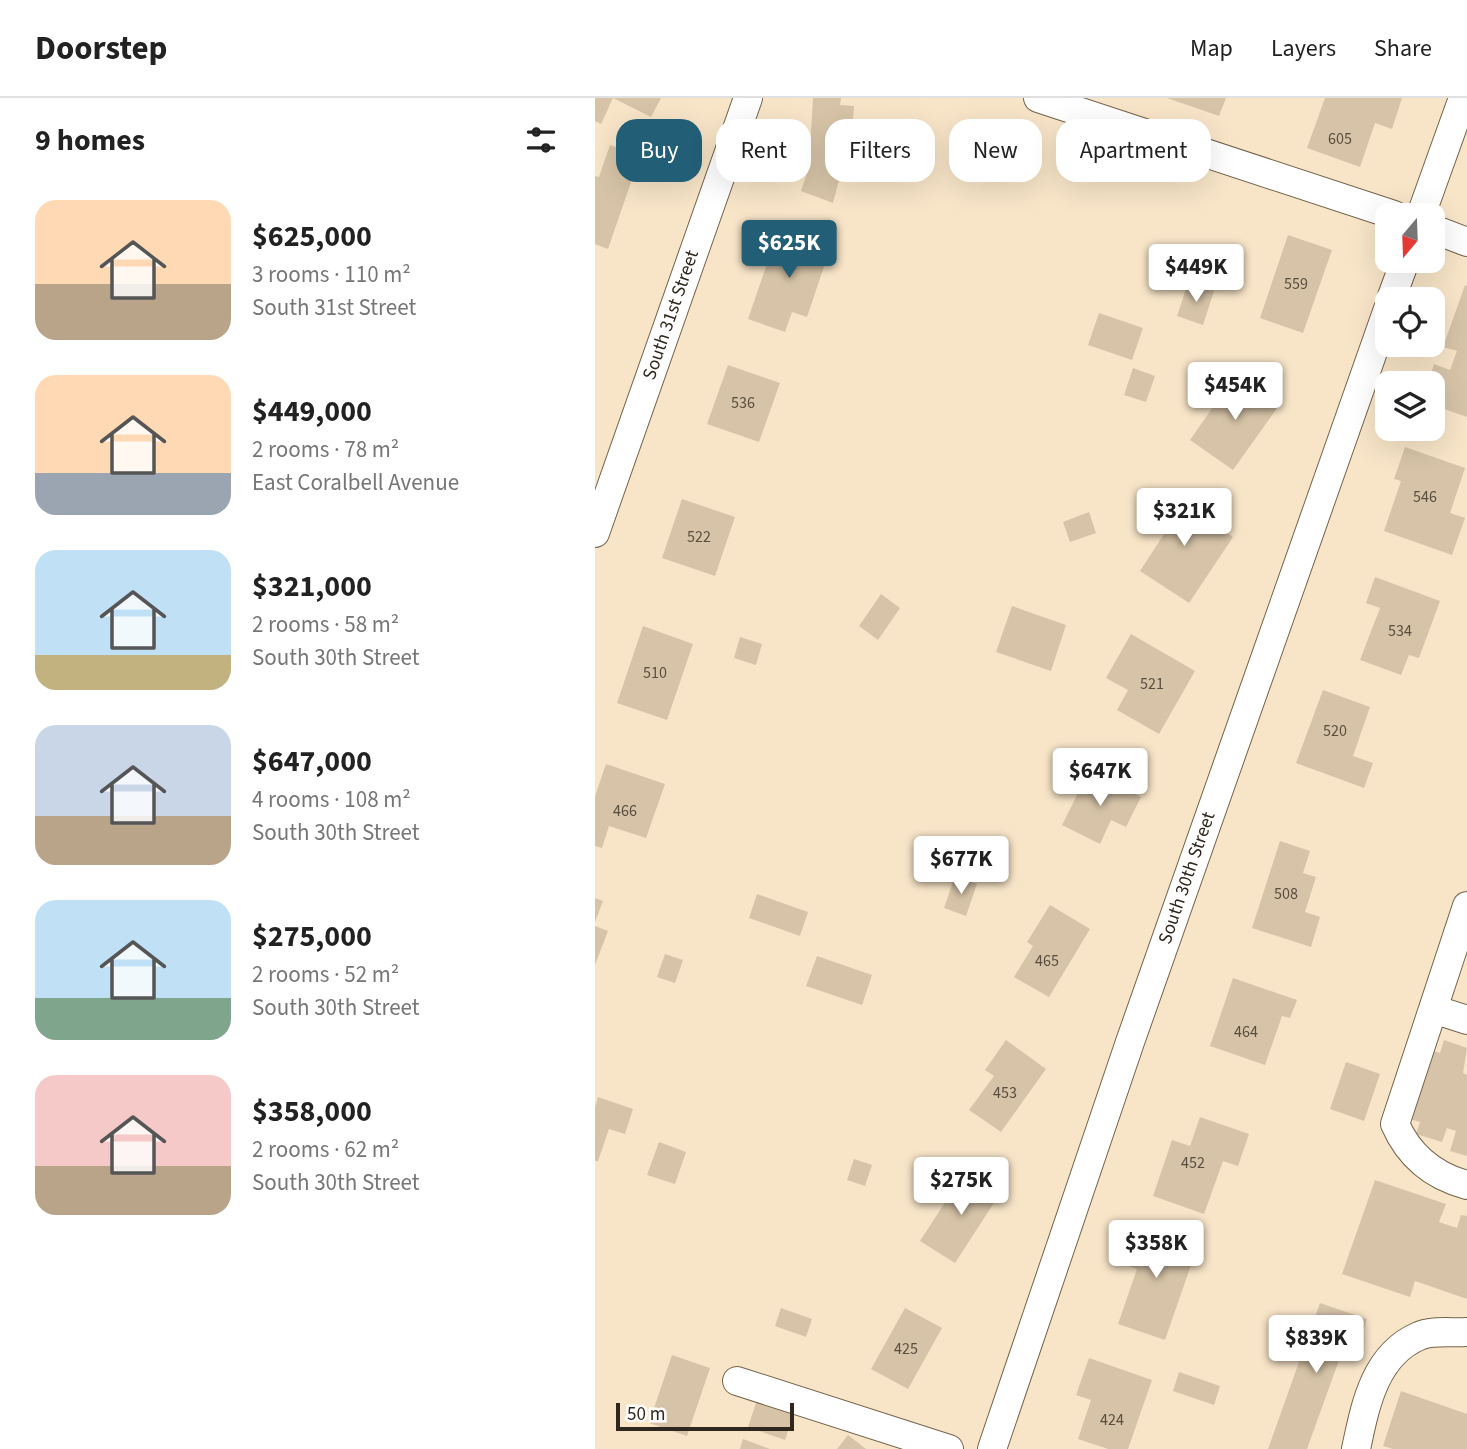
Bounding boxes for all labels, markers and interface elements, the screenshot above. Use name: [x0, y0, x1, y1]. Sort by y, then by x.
text: Doorstep: [35, 25, 167, 72]
text: Map: [1190, 31, 1233, 66]
text: Layers: [1271, 31, 1336, 66]
text: Share: [1374, 31, 1432, 66]
text: 9 homes: [35, 119, 145, 162]
chip: Buy: [616, 119, 702, 182]
chip: Rent: [716, 119, 811, 182]
chip: Filters: [825, 119, 935, 182]
chip: New: [949, 119, 1042, 182]
chip: Apartment: [1056, 119, 1211, 182]
icon: filters: [522, 121, 560, 159]
house number: 605: [1328, 128, 1352, 150]
north arrow: [1375, 203, 1445, 273]
map controls: [1375, 203, 1445, 441]
text: $625,000: [252, 215, 372, 258]
pin: $625K: [740, 220, 838, 280]
text: $625K: [758, 226, 820, 259]
icon: home: [91, 228, 175, 312]
pin: $449K: [1147, 244, 1245, 304]
street label: South 31st Street: [636, 246, 706, 384]
text: $449K: [1165, 250, 1227, 283]
text: 3 rooms · 110 m²: [252, 258, 411, 291]
house number: 559: [1284, 273, 1308, 295]
button: locate: [1375, 287, 1445, 357]
text: South 31st Street: [252, 291, 416, 324]
pin: $454K: [1186, 362, 1284, 422]
text: $454K: [1204, 368, 1266, 401]
button: layers: [1375, 371, 1445, 441]
text: $449,000: [252, 390, 372, 433]
house number: 536: [731, 392, 755, 414]
icon: home: [91, 403, 175, 487]
text: 2 rooms · 78 m²: [252, 433, 399, 466]
text: East Coralbell Avenue: [252, 466, 459, 499]
house number: 546: [1413, 486, 1437, 508]
pin: $321K: [1135, 489, 1233, 548]
text: $321K: [1153, 494, 1215, 527]
house number: 522: [687, 526, 711, 548]
text: $321,000: [252, 565, 372, 608]
icon: home: [91, 578, 175, 662]
text: 2 rooms · 58 m²: [252, 608, 399, 641]
house number: 534: [1388, 620, 1412, 642]
text: South 30th Street: [252, 641, 420, 674]
house number: 510: [643, 662, 667, 684]
house number: 521: [1140, 673, 1164, 695]
house number: 520: [1323, 720, 1347, 742]
text: $647,000: [252, 740, 372, 783]
pin: $647K: [1051, 748, 1149, 808]
icon: home: [91, 753, 175, 837]
text: $647K: [1069, 754, 1131, 787]
text: 4 rooms · 108 m²: [252, 783, 411, 816]
house number: 466: [613, 800, 637, 822]
street label: South 30th Street: [1152, 808, 1222, 948]
text: South 30th Street: [252, 816, 420, 849]
pin: $677K: [912, 836, 1010, 896]
text: $677K: [930, 842, 992, 875]
house number: 508: [1274, 883, 1298, 905]
text: $275,000: [252, 915, 372, 958]
icon: home: [91, 928, 175, 1012]
house number: 465: [1035, 950, 1059, 972]
text: 2 rooms · 52 m²: [252, 958, 399, 991]
text: South 30th Street: [252, 991, 420, 1024]
house number: 464: [1234, 1021, 1258, 1043]
house number: 453: [993, 1082, 1017, 1104]
text: $358,000: [252, 1090, 372, 1133]
icon: home: [91, 1103, 175, 1187]
text: 2 rooms · 62 m²: [252, 1133, 399, 1166]
house number: 452: [1181, 1152, 1205, 1174]
pin: $275K: [912, 1158, 1010, 1217]
text: $275K: [930, 1163, 992, 1196]
text: South 30th Street: [252, 1166, 420, 1199]
pin: $358K: [1107, 1220, 1205, 1280]
text: $358K: [1125, 1226, 1187, 1259]
pin: $839K: [1267, 1316, 1365, 1375]
text: $839K: [1285, 1321, 1347, 1354]
house number: 425: [894, 1338, 918, 1360]
scale bar: [616, 1400, 795, 1432]
text: 50 m: [627, 1401, 665, 1428]
house number: 424: [1100, 1409, 1124, 1431]

